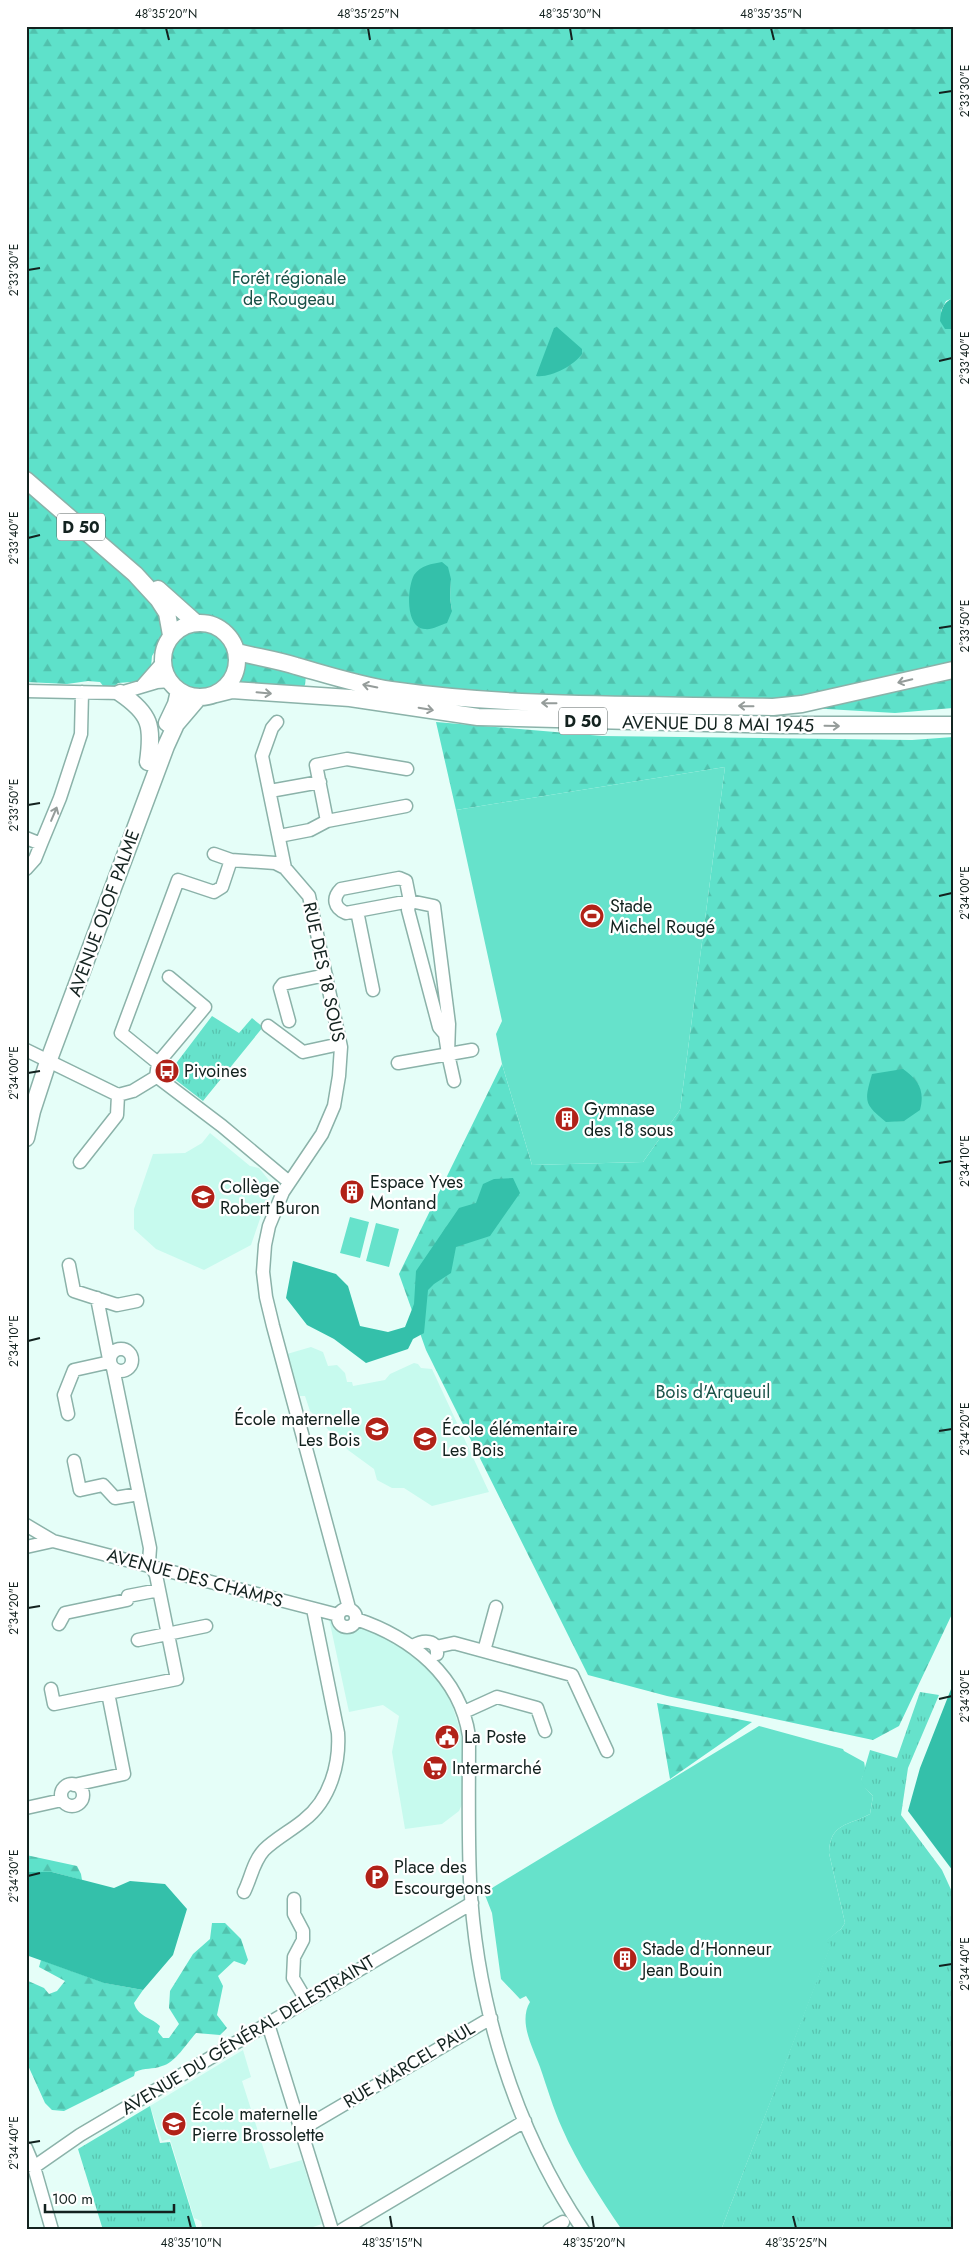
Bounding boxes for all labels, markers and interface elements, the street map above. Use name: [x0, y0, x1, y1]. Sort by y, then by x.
text: 48°35'20"N: [135, 5, 197, 23]
text: 48°35'25"N: [337, 5, 399, 23]
text: 48°35'30"N: [539, 5, 601, 23]
text: 48°35'35"N: [740, 5, 802, 23]
text: 2°33'30"E: [956, 65, 974, 117]
text: 2°33'30"E: [5, 244, 23, 296]
park label: Forêt régionale de Rougeau: [232, 265, 346, 312]
text: 2°33'40"E: [956, 331, 974, 385]
text: 2°33'40"E: [5, 511, 23, 565]
road number: D 50: [57, 514, 105, 540]
text: 2°33'50"E: [956, 600, 974, 652]
one-way arrow: [898, 677, 914, 686]
one-way arrow: [363, 681, 379, 690]
one-way arrow: [256, 689, 272, 698]
one-way arrow: [541, 698, 558, 708]
one-way arrow: [738, 702, 754, 711]
one-way arrow: [417, 704, 433, 714]
road number: D 50: [559, 708, 607, 734]
street label: AVENUE DU 8 MAI 1945: [622, 709, 814, 739]
one-way arrow: [824, 721, 840, 731]
text: 2°33'50"E: [5, 779, 23, 831]
one-way arrow: [49, 807, 59, 822]
street label: AVENUE OLOF PALME: [62, 826, 146, 1000]
text: 2°34'00"E: [956, 866, 974, 920]
place label: Stade Michel Rougé: [610, 893, 715, 940]
street label: RUE DES 18 SOUS: [296, 900, 352, 1045]
sports icon: Stade Michel Rougé: [579, 903, 605, 929]
text: 2°34'00"E: [5, 1046, 23, 1100]
bus stop icon: Pivoines: [154, 1058, 180, 1084]
place label: Pivoines: [184, 1058, 247, 1084]
place label: Gymnase des 18 sous: [584, 1096, 673, 1143]
building icon: Gymnase des 18 sous: [554, 1106, 580, 1132]
text: 2°34'10"E: [956, 1135, 974, 1187]
place label: Espace Yves Montand: [370, 1169, 463, 1216]
place label: Collège Robert Buron: [220, 1174, 320, 1221]
building icon: Espace Yves Montand: [339, 1179, 365, 1205]
school or university icon: Collège Robert Buron: [190, 1184, 216, 1210]
text: 2°34'10"E: [5, 1315, 23, 1367]
park label: Bois d'Arqueuil: [656, 1379, 770, 1405]
text: 2°34'20"E: [956, 1402, 974, 1456]
place label: École maternelle Les Bois: [234, 1406, 360, 1453]
school or university icon: École maternelle Les Bois: [364, 1416, 390, 1442]
place label: École élémentaire Les Bois: [442, 1416, 577, 1463]
school or university icon: École élémentaire Les Bois: [412, 1426, 438, 1452]
street label: AVENUE DES CHAMPS: [104, 1542, 286, 1614]
text: 2°34'20"E: [5, 1581, 23, 1635]
text: 2°34'30"E: [956, 1669, 974, 1723]
public building icon: La Poste: [434, 1724, 460, 1750]
place label: La Poste: [464, 1724, 526, 1750]
supermarket icon: Intermarché: [422, 1755, 448, 1781]
place label: Intermarché: [452, 1755, 542, 1781]
text: 2°34'30"E: [5, 1849, 23, 1903]
place label: Place des Escourgeons: [394, 1854, 491, 1901]
parking icon: Place des Escourgeons: [364, 1864, 390, 1890]
place label: Stade d'Honneur Jean Bouin: [640, 1936, 772, 1983]
text: 2°34'40"E: [956, 1937, 974, 1991]
building icon: Stade d'Honneur Jean Bouin: [612, 1946, 638, 1972]
street label: AVENUE DU GÉNÉRAL DELESTRAINT: [116, 1948, 380, 2121]
street label: RUE MARCEL PAUL: [339, 2016, 479, 2114]
place label: École maternelle Pierre Brossolette: [192, 2101, 324, 2148]
school or university icon: École maternelle Pierre Brossolette: [161, 2111, 187, 2137]
text: 2°34'40"E: [5, 2116, 23, 2170]
scale bar: [45, 2181, 174, 2213]
text: 100 m: [52, 2188, 93, 2210]
text: 48°35'10"N: [160, 2234, 222, 2252]
text: 48°35'15"N: [362, 2234, 422, 2252]
text: 48°35'20"N: [563, 2234, 625, 2252]
text: 48°35'25"N: [765, 2234, 827, 2252]

